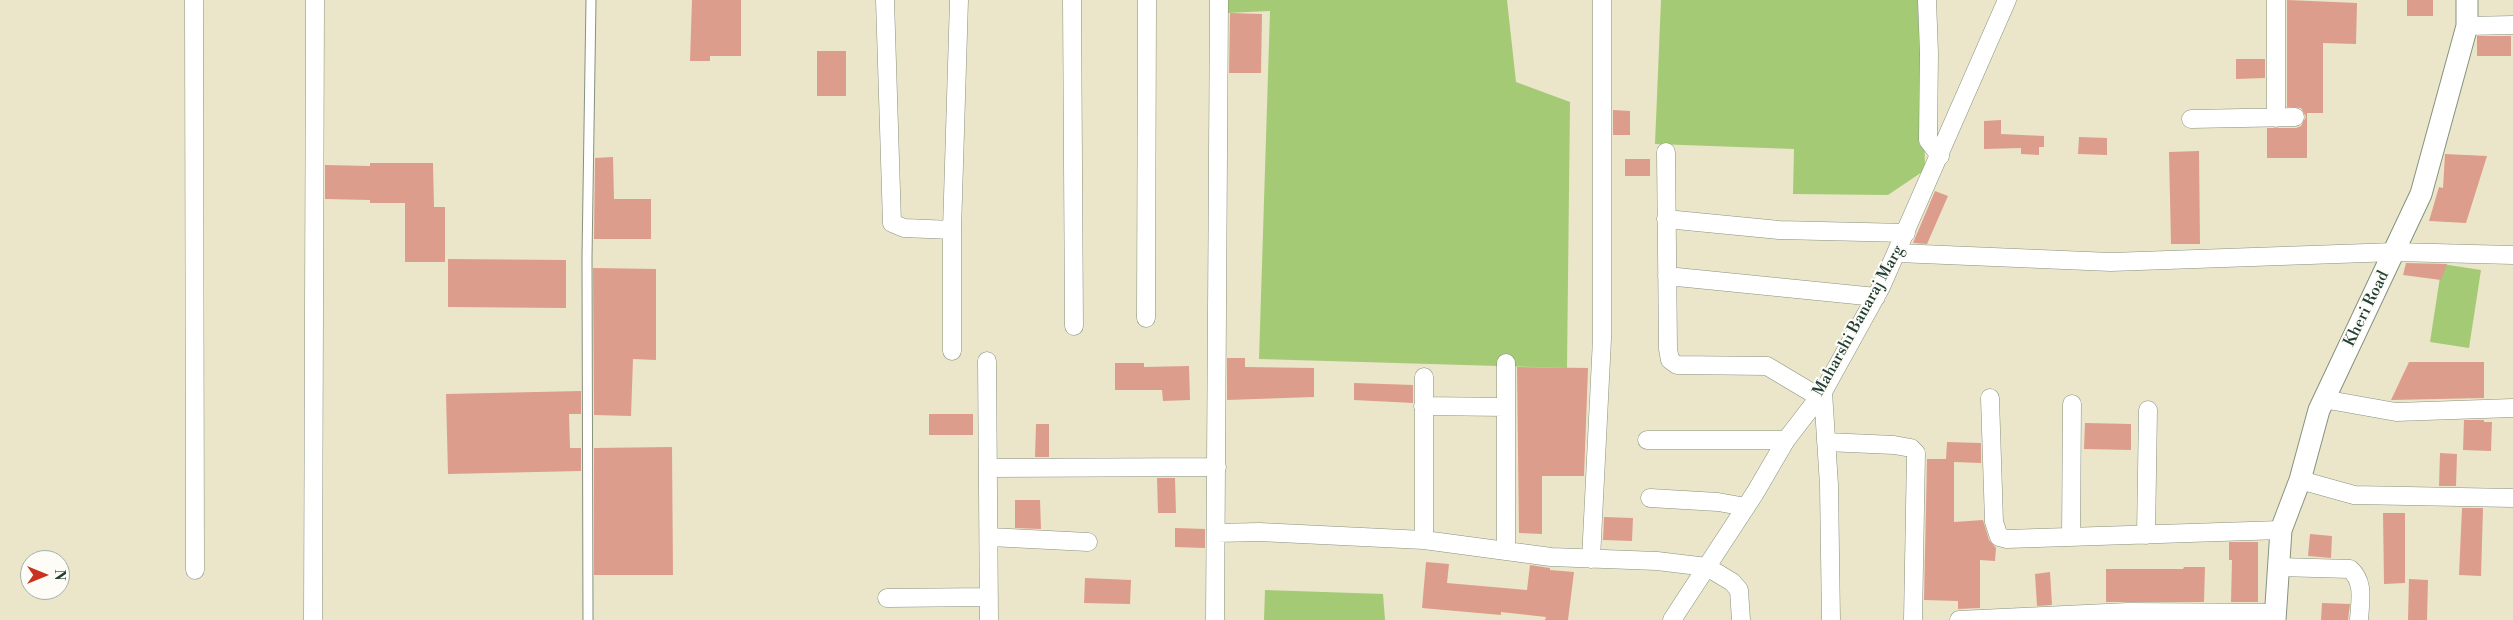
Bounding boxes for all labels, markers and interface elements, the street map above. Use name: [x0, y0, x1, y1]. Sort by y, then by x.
street label: Maharshi Banaraj Marg: [1809, 242, 1909, 400]
street label: Kheri Road: [2340, 268, 2394, 350]
north arrow: [20, 550, 70, 600]
text: N: [50, 569, 68, 581]

